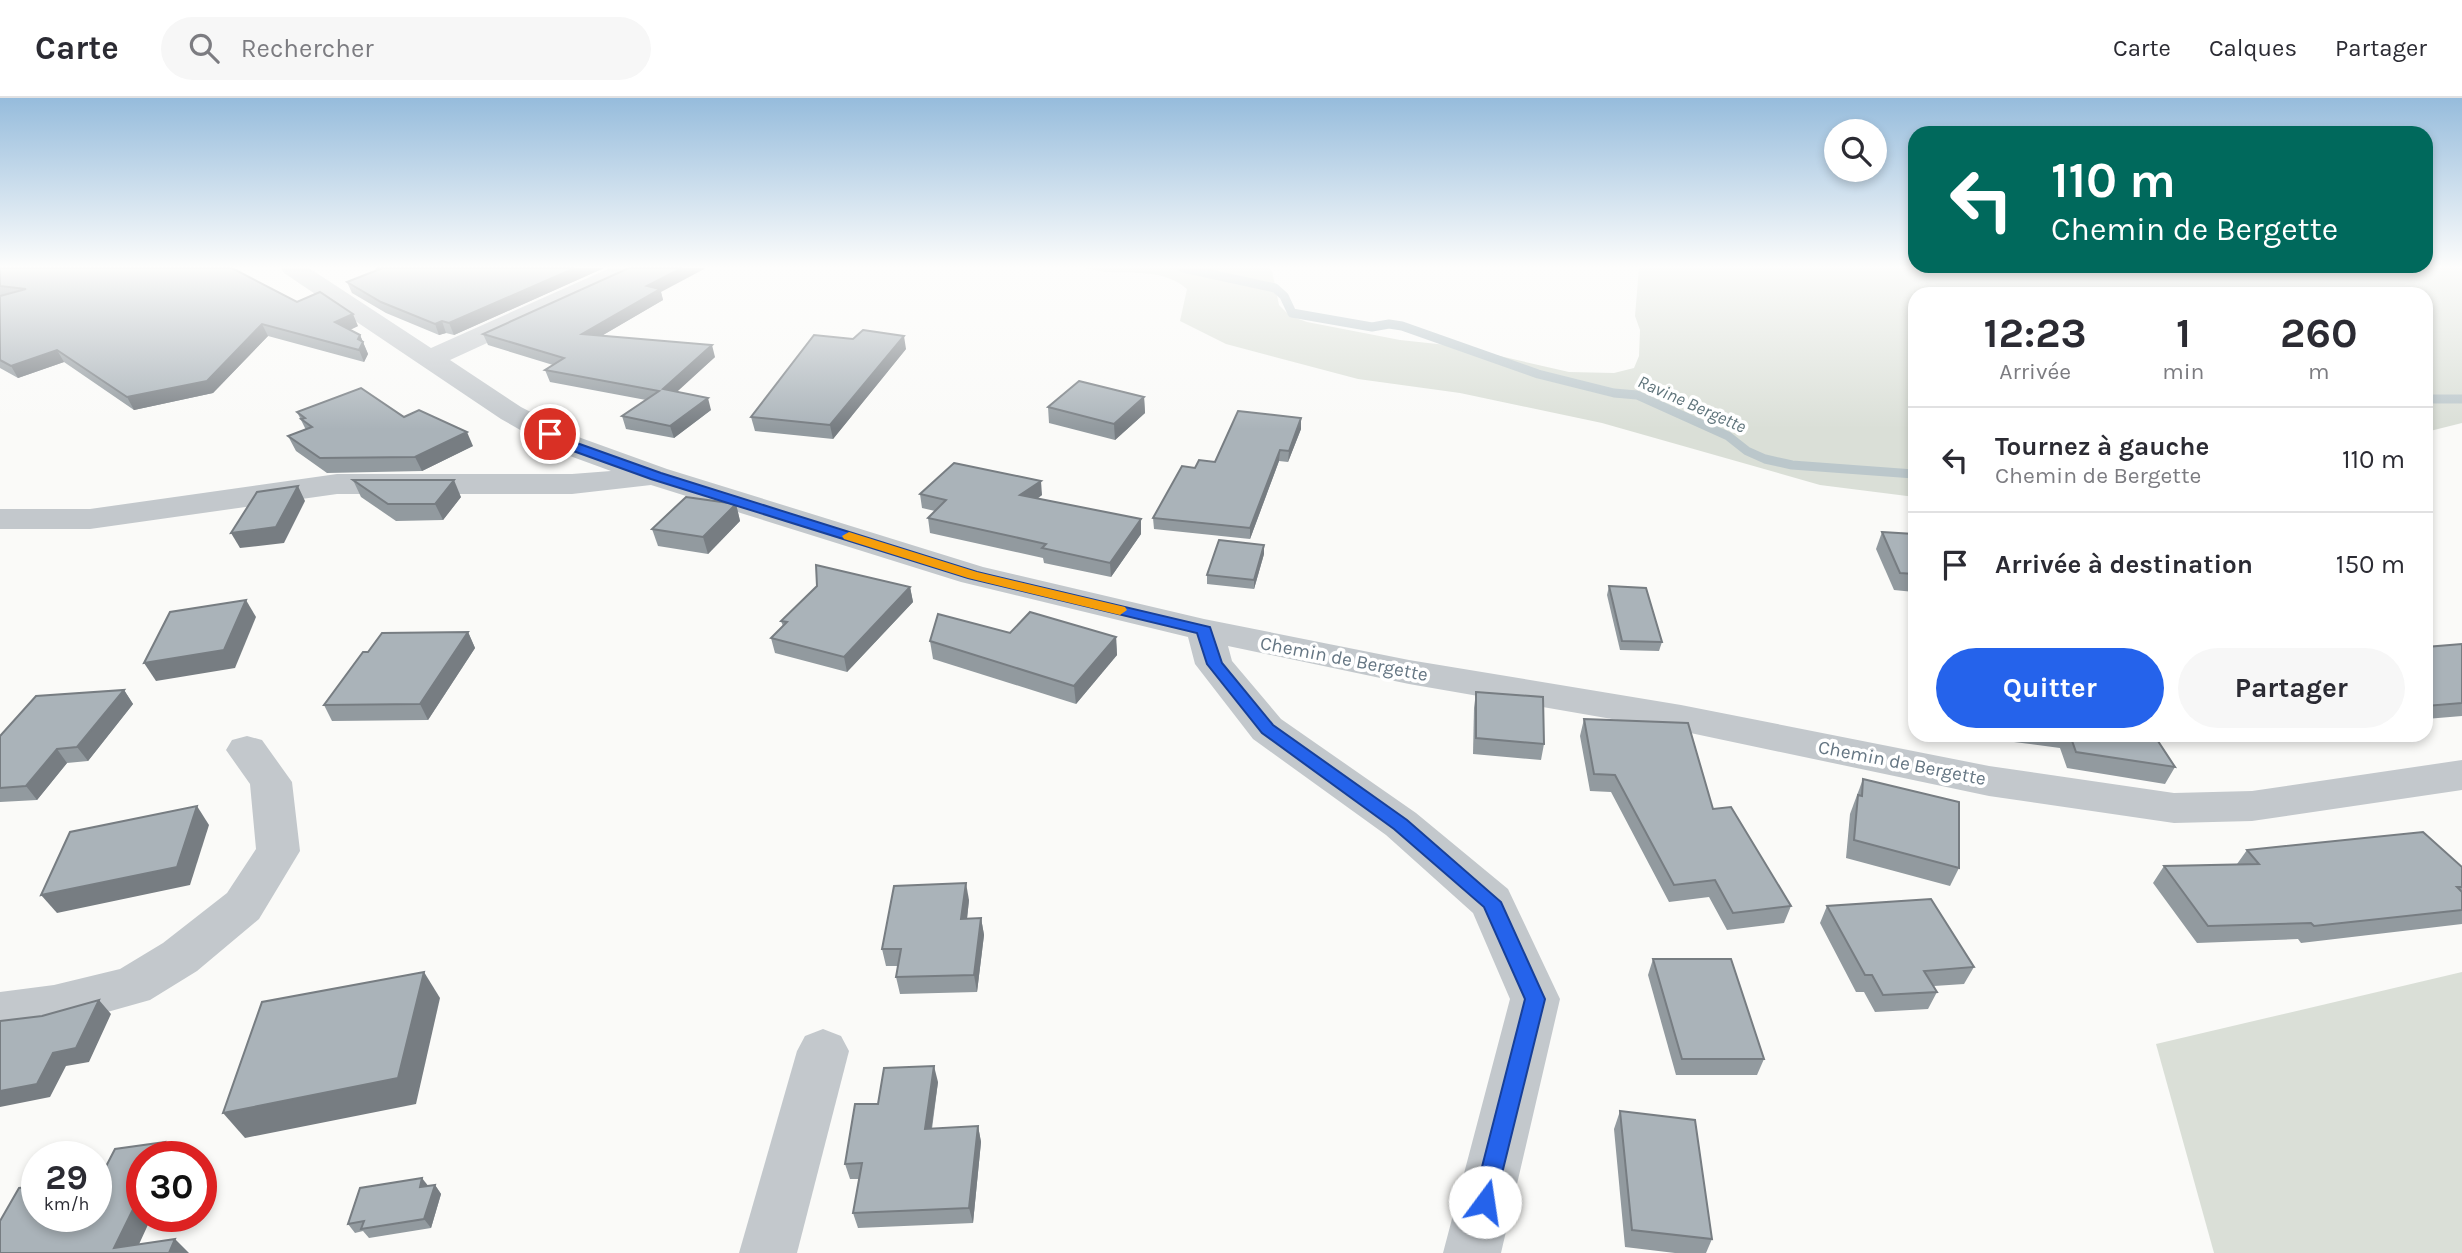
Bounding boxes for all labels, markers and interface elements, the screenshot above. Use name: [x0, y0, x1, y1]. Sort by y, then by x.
search box: [161, 17, 651, 80]
text: Carte: [35, 29, 119, 67]
icon: search: [185, 29, 223, 67]
text: Rechercher: [241, 33, 374, 64]
text: Carte: [2113, 34, 2171, 62]
text: Calques: [2209, 34, 2297, 62]
text: Partager: [2335, 34, 2427, 62]
map controls: [1824, 119, 1887, 182]
button: search: [1824, 119, 1887, 182]
text: 110 m: [2051, 152, 2176, 209]
icon: left: [1936, 154, 2027, 245]
text: Chemin de Bergette: [2051, 211, 2338, 248]
text: 12:23: [1984, 308, 2087, 358]
text: 1: [2176, 308, 2191, 358]
text: 260: [2280, 308, 2357, 358]
text: Arrivée: [1999, 358, 2071, 385]
text: min: [2162, 358, 2205, 385]
text: m: [2308, 358, 2330, 385]
water label: Ravine Bergette: [1634, 370, 1750, 438]
pin: [520, 404, 580, 464]
icon: arrive: [531, 415, 569, 453]
text: Tournez à gauche: [1995, 431, 2209, 462]
icon: left: [1936, 441, 1974, 479]
text: 110 m: [2342, 444, 2405, 475]
text: Chemin de Bergette: [1995, 462, 2201, 489]
icon: arrive: [1936, 546, 1974, 584]
text: Arrivée à destination: [1995, 549, 2253, 580]
text: 150 m: [2336, 549, 2405, 580]
street label: Chemin de Bergette: [1258, 632, 1430, 686]
button: Quitter: [1936, 648, 2164, 728]
button: Partager: [2178, 648, 2405, 728]
street label: Chemin de Bergette: [1816, 736, 1988, 790]
speed limit sign: 30: [126, 1141, 217, 1232]
text: 29: [45, 1157, 88, 1198]
position arrow: [1448, 1165, 1522, 1239]
text: km/h: [44, 1193, 89, 1215]

